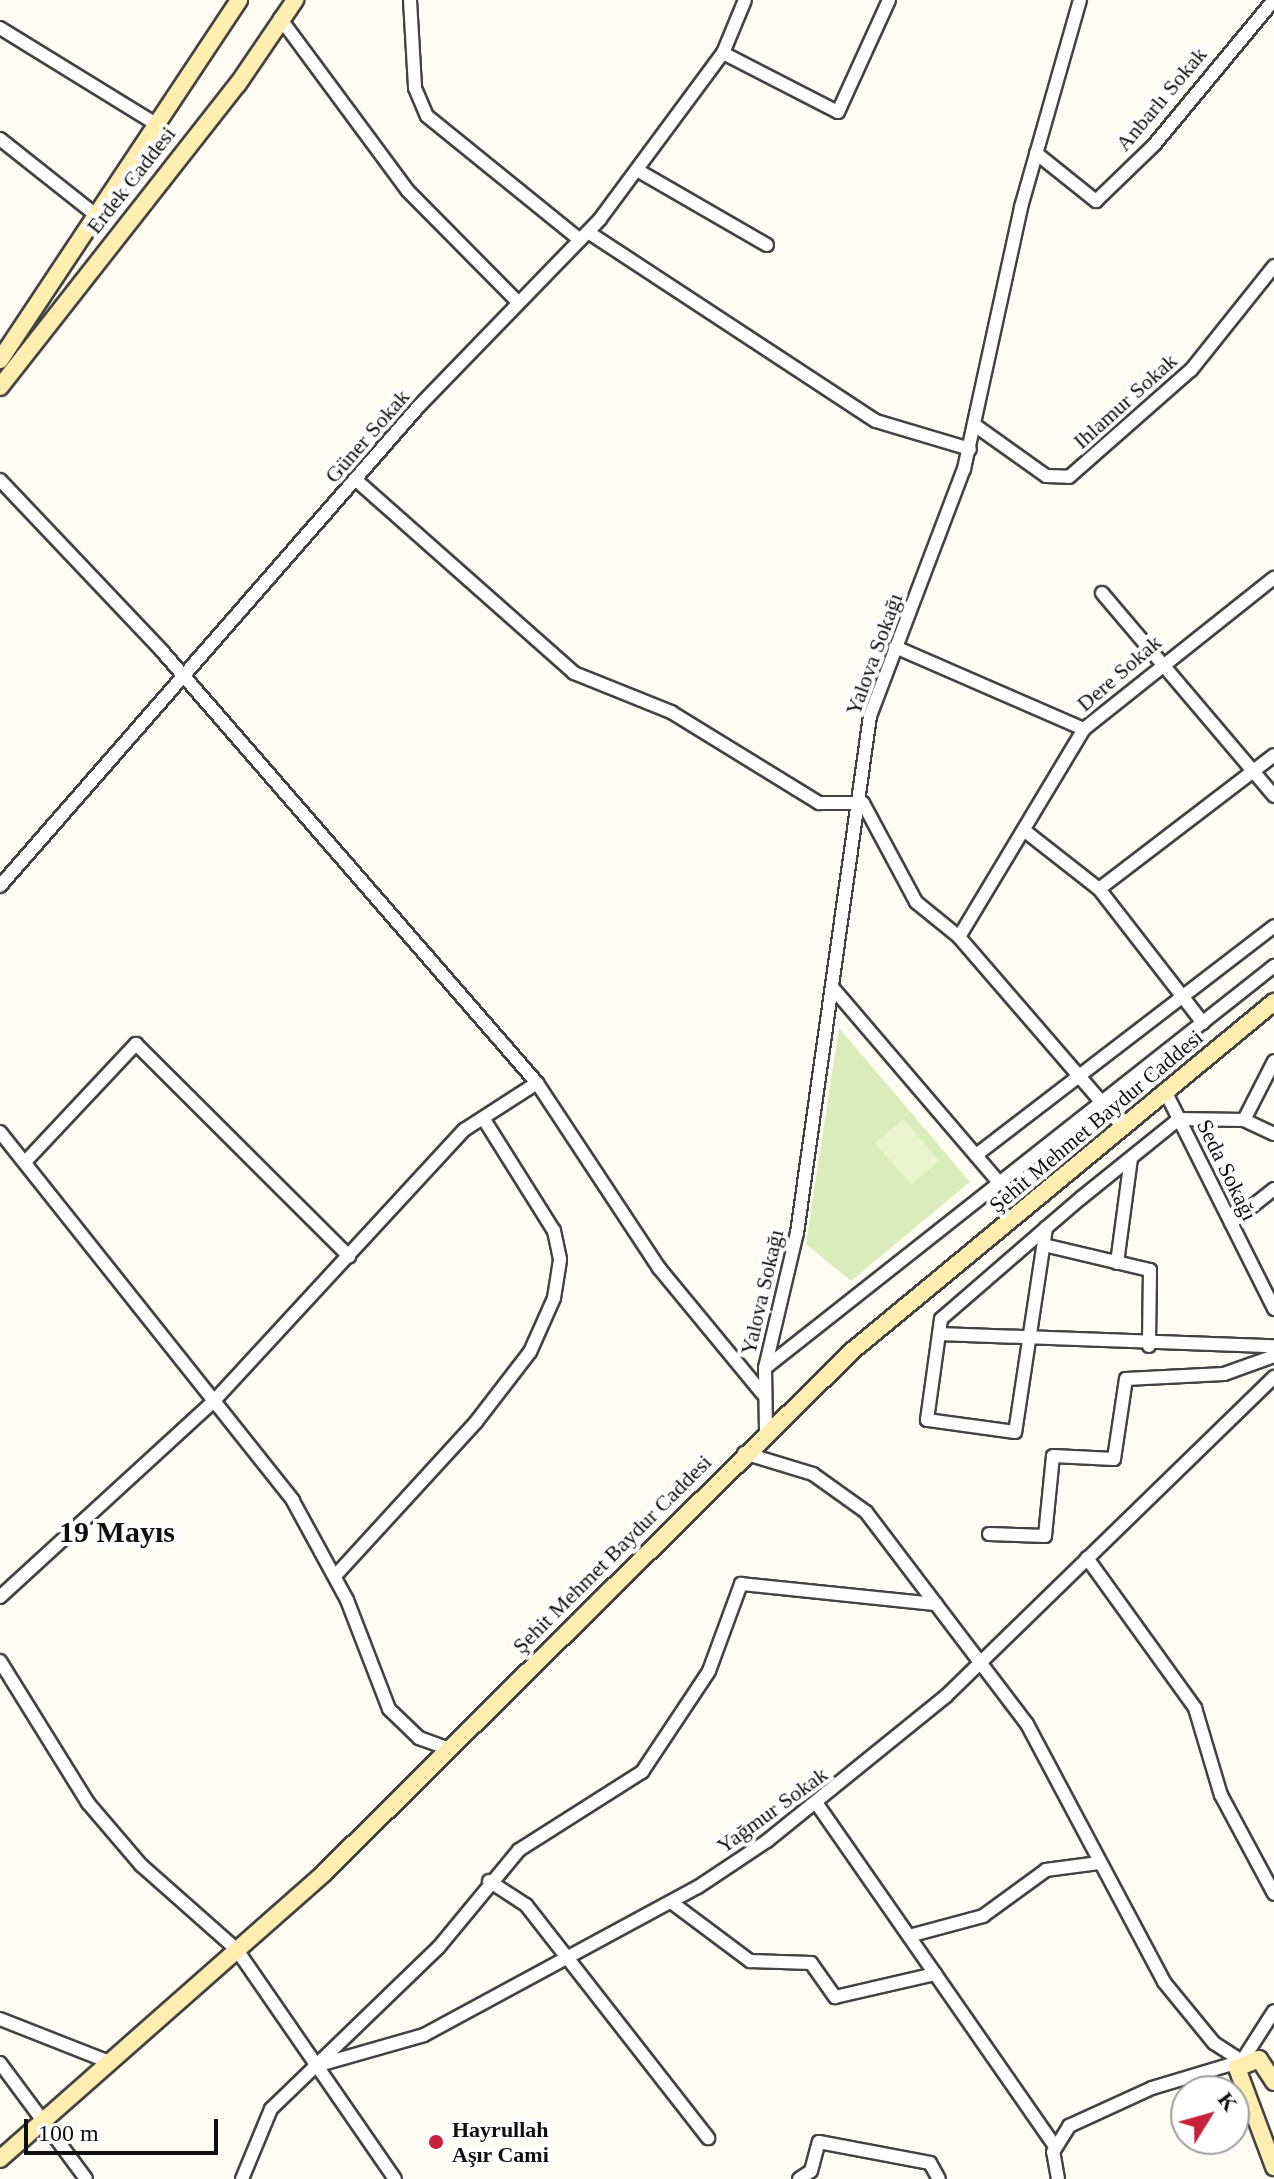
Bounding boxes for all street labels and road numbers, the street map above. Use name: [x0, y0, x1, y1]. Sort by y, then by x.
street label: Anbarlı Sokak: [1110, 42, 1212, 156]
street label: Erdek Caddesi: [81, 121, 181, 239]
street label: Ihlamur Sokak: [1068, 348, 1182, 454]
street label: Güner Sokak: [319, 384, 415, 488]
street label: Yalova Sokağı: [840, 589, 908, 719]
street label: Dere Sokak: [1071, 629, 1167, 717]
street label: Şehit Mehmet Baydur Caddesi: [984, 1024, 1208, 1218]
street label: Seda Sokağı: [1191, 1115, 1263, 1225]
street label: Yalova Sokağı: [735, 1227, 789, 1357]
street label: Şehit Mehmet Baydur Caddesi: [507, 1449, 717, 1659]
street label: Yağmur Sokak: [711, 1761, 833, 1859]

